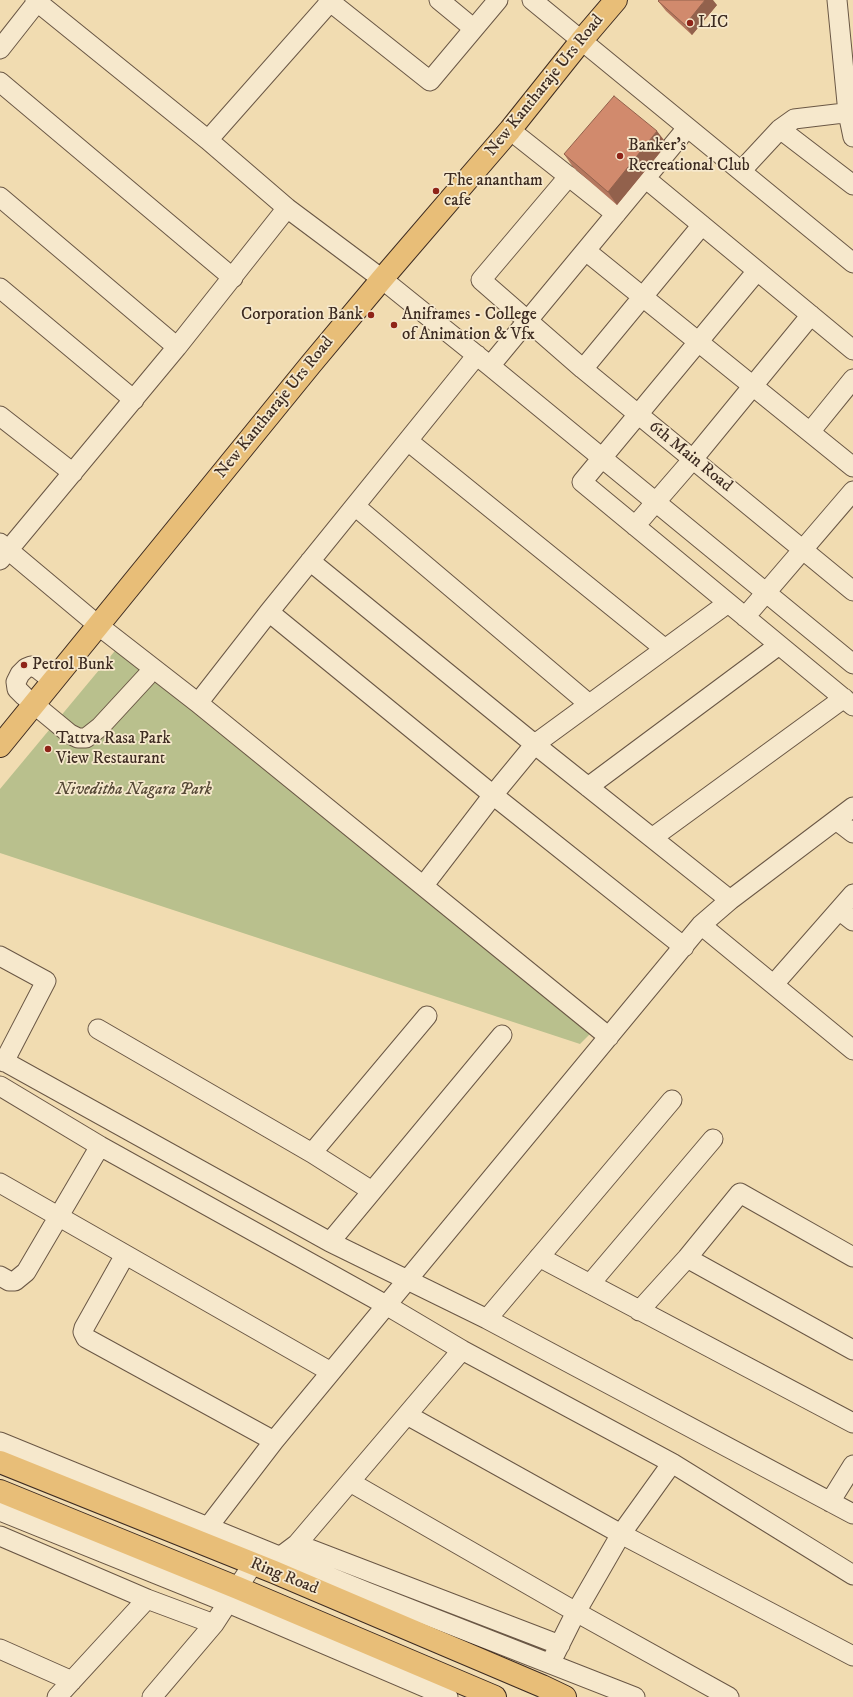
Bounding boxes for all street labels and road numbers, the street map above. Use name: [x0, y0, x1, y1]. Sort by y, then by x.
street label: New Kantharaje Urs Road: [482, 11, 608, 161]
street label: New Kantharaje Urs Road: [212, 333, 338, 483]
street label: 6th Main Road: [644, 417, 736, 497]
street label: Ring Road: [247, 1554, 321, 1600]

